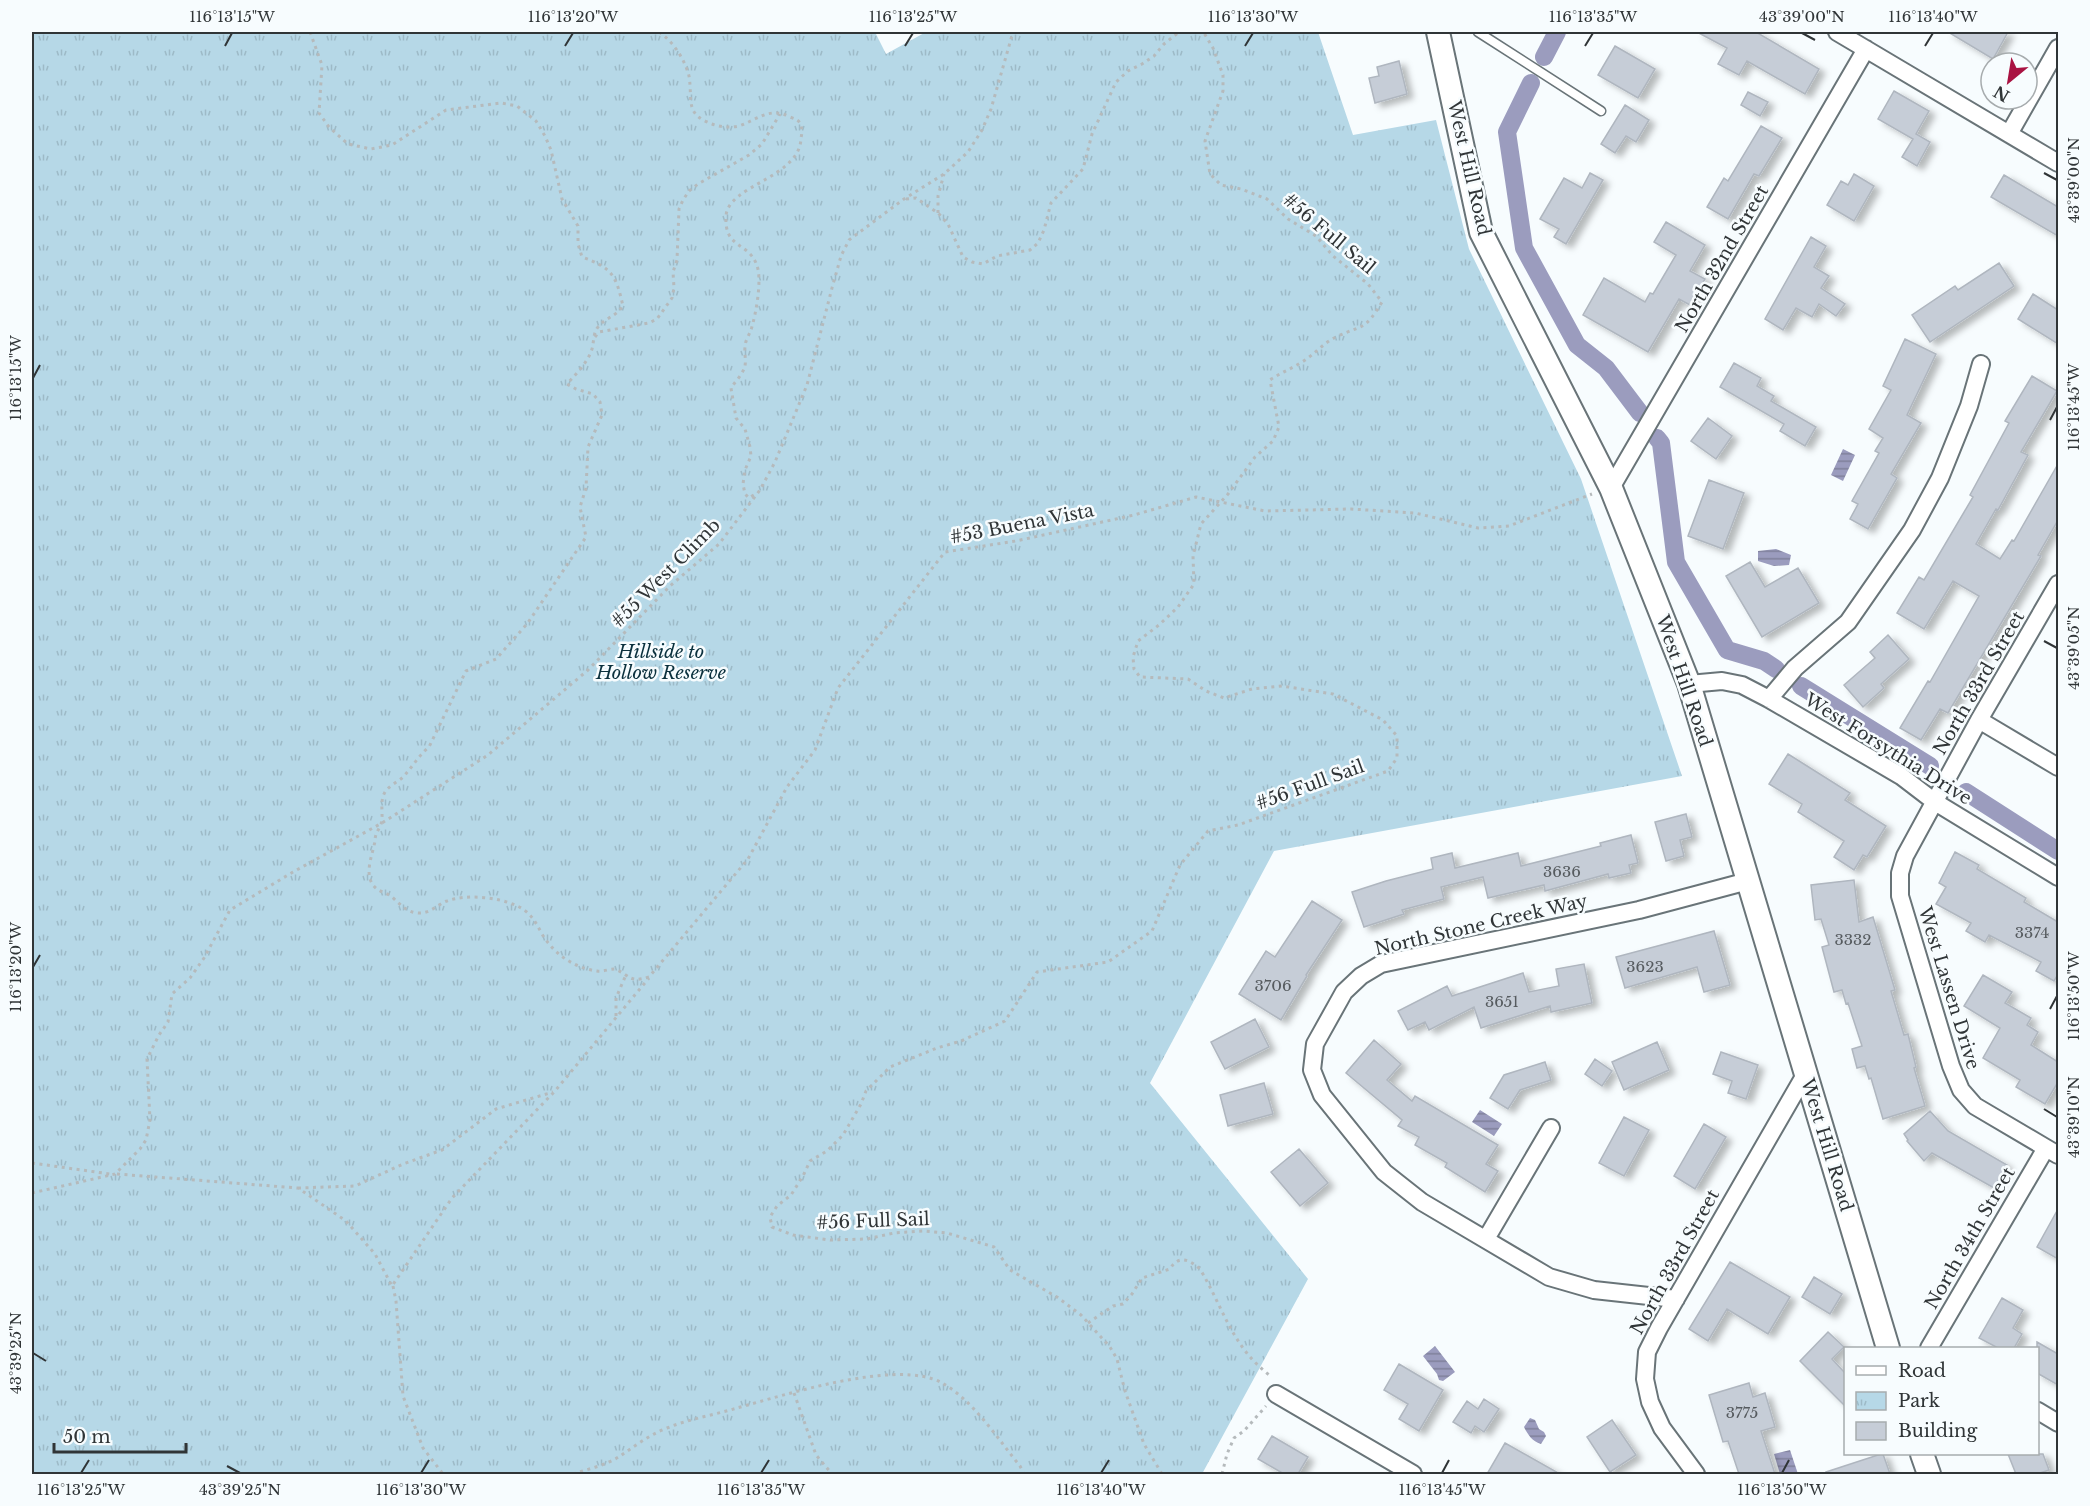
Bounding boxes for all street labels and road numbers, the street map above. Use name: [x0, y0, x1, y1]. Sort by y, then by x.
street label: West Hill Road: [1443, 97, 1495, 238]
street label: North 32nd Street: [1671, 181, 1773, 337]
street label: #56 Full Sail: [1278, 189, 1380, 279]
street label: #53 Buena Vista: [948, 499, 1096, 549]
street label: #55 West Climb: [607, 514, 725, 632]
street label: North 33rd Street: [1929, 607, 2029, 759]
street label: West Hill Road: [1651, 611, 1717, 750]
street label: West Forsythia Drive: [1799, 688, 1976, 810]
street label: #56 Full Sail: [1253, 755, 1367, 815]
street label: North Stone Creek Way: [1372, 890, 1590, 960]
street label: West Lassen Drive: [1913, 903, 1984, 1072]
street label: West Hill Road: [1796, 1075, 1858, 1214]
street label: North 34th Street: [1920, 1163, 2020, 1313]
street label: North 33rd Street: [1626, 1185, 1724, 1338]
street label: #56 Full Sail: [816, 1208, 930, 1234]

